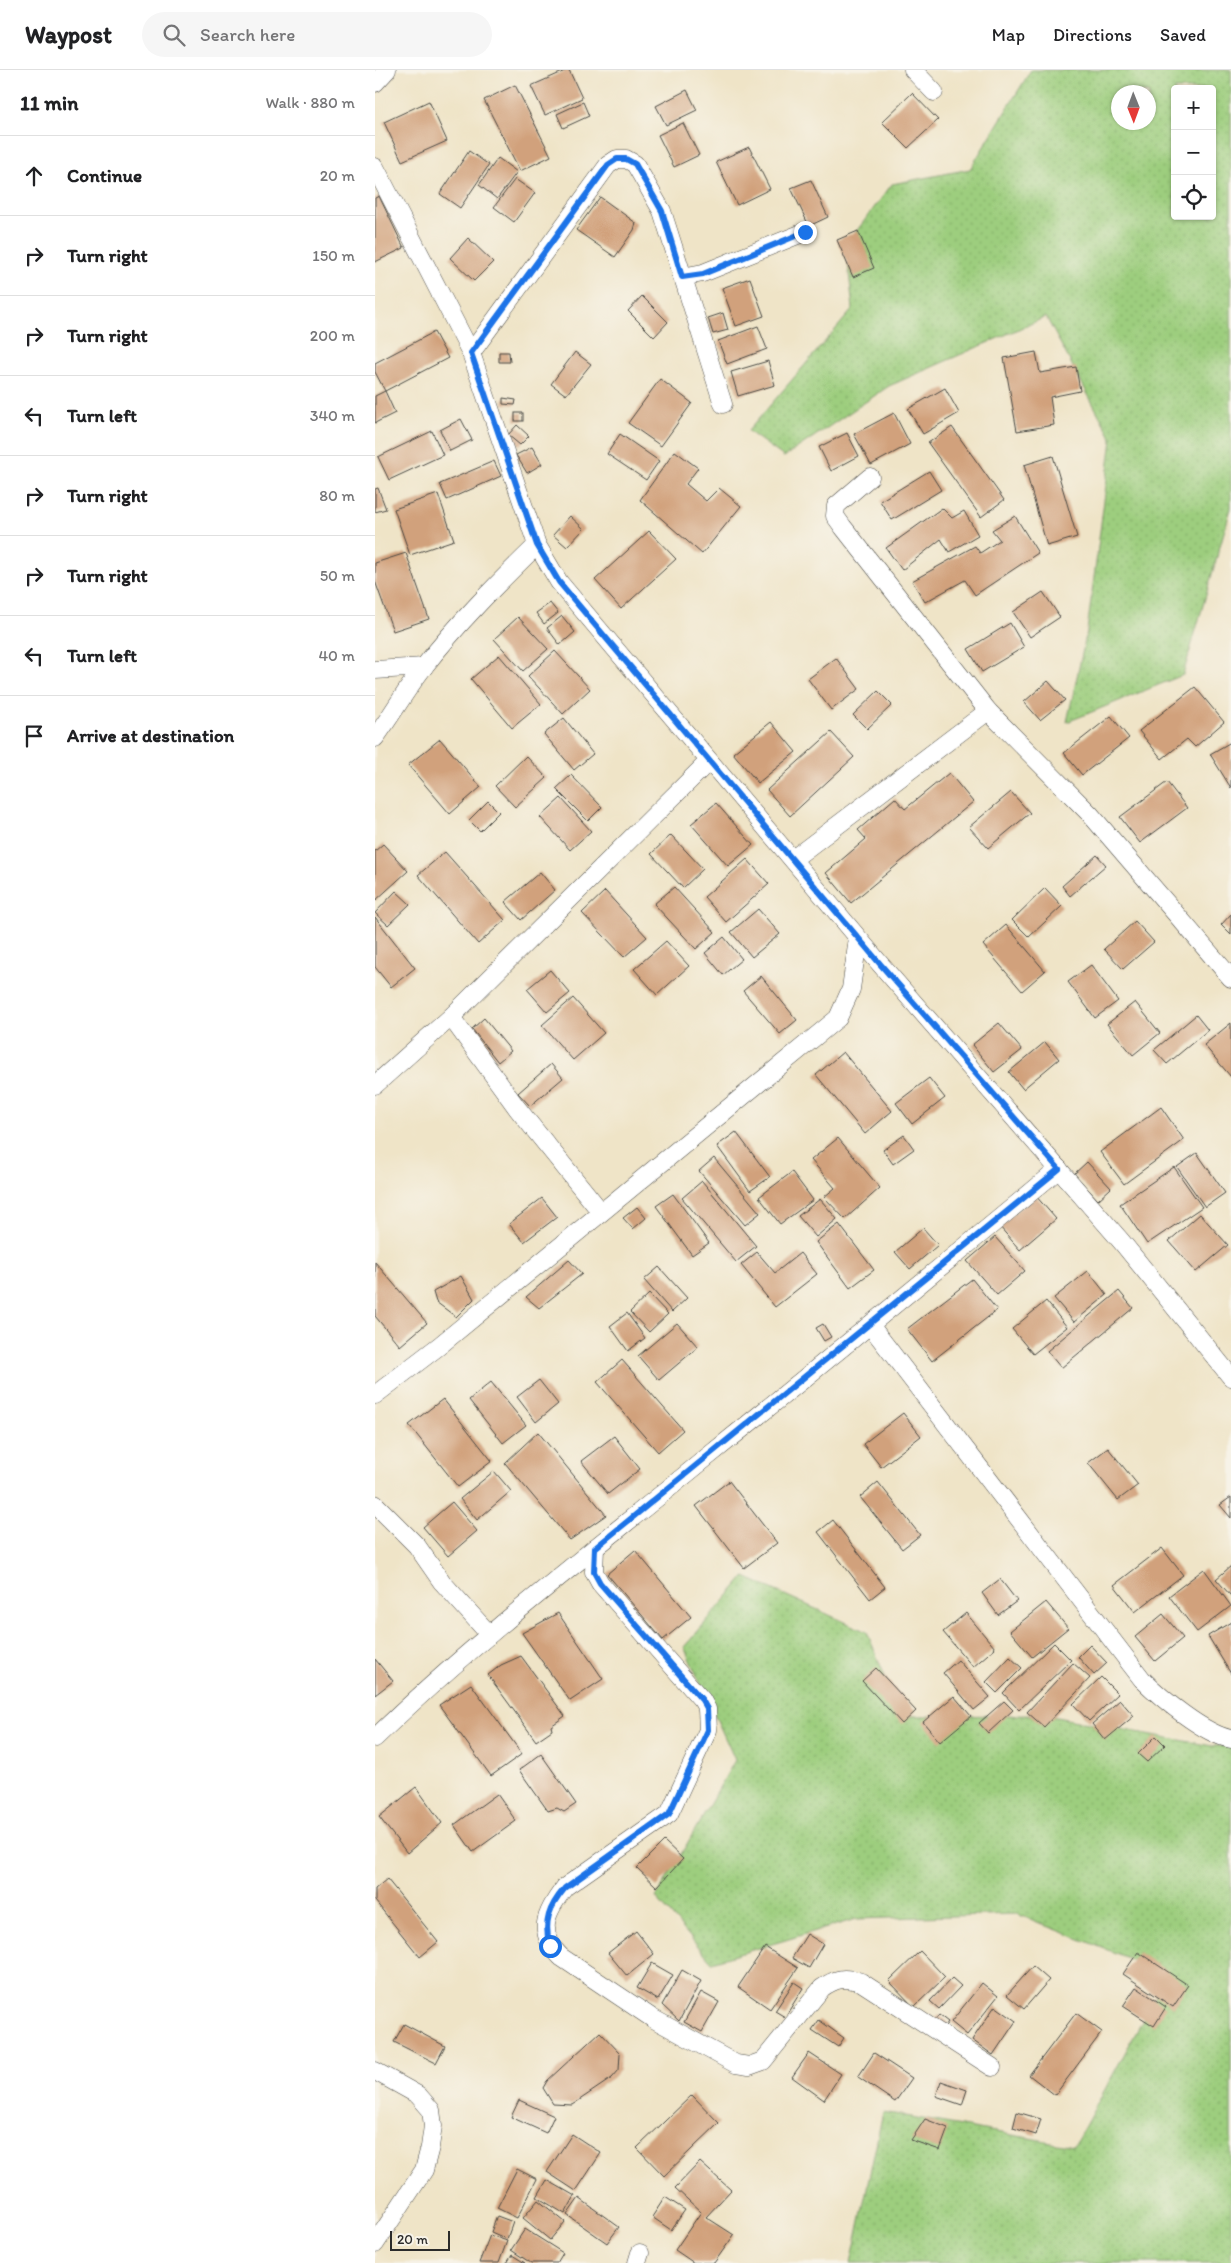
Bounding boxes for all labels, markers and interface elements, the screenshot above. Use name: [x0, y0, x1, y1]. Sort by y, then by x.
search box: [142, 12, 492, 57]
text: Waypost: [25, 20, 112, 49]
icon: search: [160, 21, 188, 49]
text: Search here: [200, 23, 295, 46]
text: Map: [992, 24, 1025, 46]
text: Directions: [1053, 24, 1132, 46]
text: Saved: [1160, 24, 1206, 46]
north arrow: [1111, 85, 1156, 130]
map controls: [1171, 85, 1216, 220]
button: +: [1171, 85, 1216, 130]
text: 11 min: [20, 90, 78, 115]
text: Walk · 880 m: [265, 93, 355, 112]
button: −: [1171, 130, 1216, 175]
icon: ahead: [20, 162, 48, 190]
text: Continue: [67, 164, 142, 187]
text: 20 m: [320, 166, 355, 185]
button: locate: [1171, 175, 1216, 220]
route end: [794, 221, 817, 244]
icon: right: [20, 242, 48, 270]
text: Turn right: [67, 244, 148, 267]
text: 150 m: [312, 246, 355, 265]
icon: right: [20, 322, 48, 350]
text: Turn right: [67, 324, 148, 347]
text: 200 m: [310, 326, 355, 345]
icon: left: [20, 402, 48, 430]
text: Turn left: [67, 404, 137, 427]
text: 340 m: [310, 406, 355, 425]
icon: right: [20, 482, 48, 510]
text: Turn right: [67, 484, 148, 507]
text: 80 m: [319, 486, 355, 505]
icon: right: [20, 562, 48, 590]
text: Turn right: [67, 564, 148, 587]
text: 50 m: [320, 566, 355, 585]
icon: left: [20, 642, 48, 670]
text: Turn left: [67, 644, 137, 667]
text: 40 m: [318, 646, 355, 665]
icon: arrive: [20, 722, 48, 750]
text: Arrive at destination: [67, 724, 234, 747]
route start: [539, 1935, 562, 1958]
scale bar: [390, 2228, 450, 2251]
text: 20 m: [397, 2231, 428, 2248]

